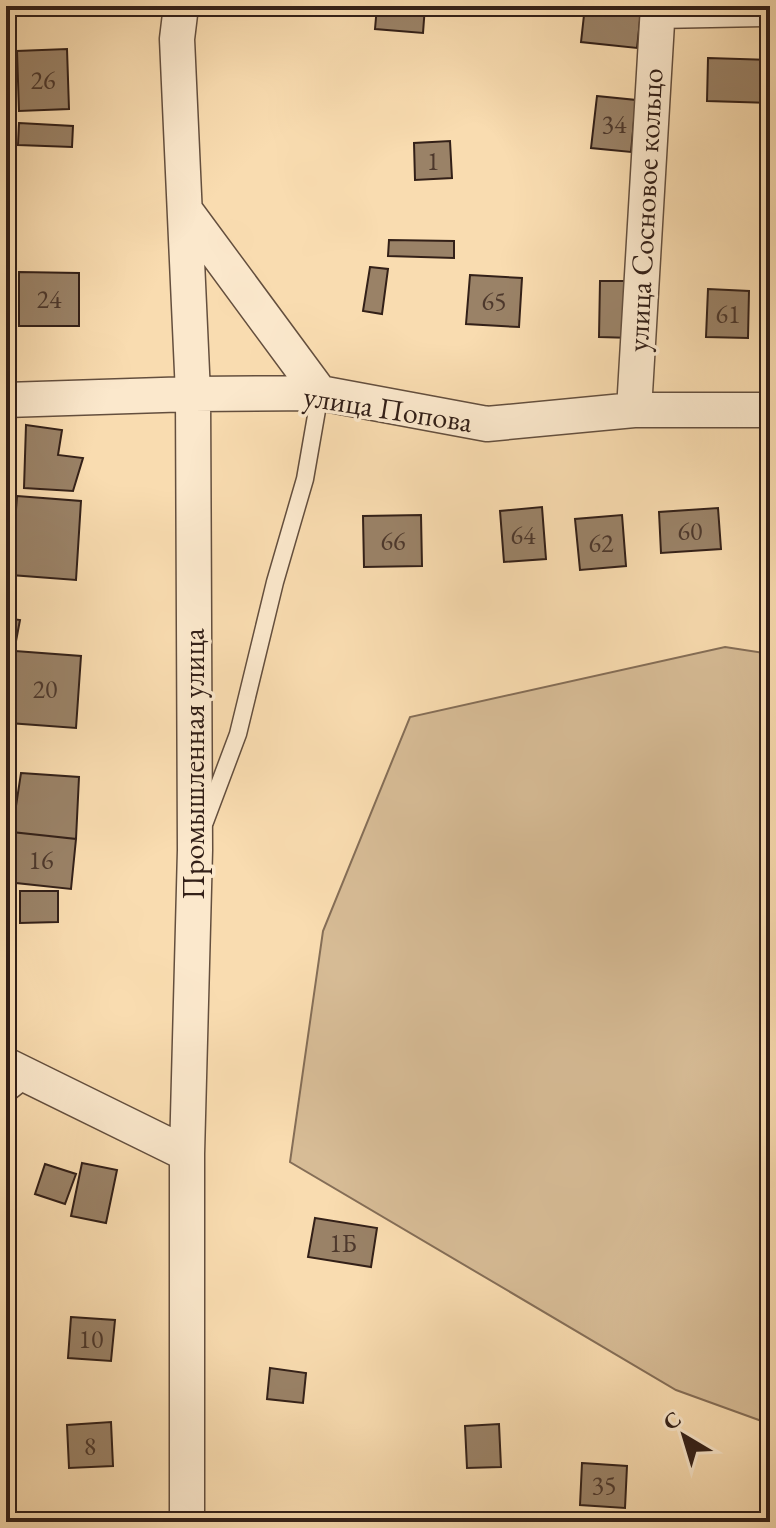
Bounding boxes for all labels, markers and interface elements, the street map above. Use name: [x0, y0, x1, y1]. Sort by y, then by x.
house number: 26: [31, 63, 55, 97]
street label: улица Сосновое кольцо: [618, 67, 671, 353]
house number: 34: [602, 107, 627, 141]
house number: 1: [427, 144, 439, 178]
house number: 24: [37, 282, 62, 316]
house number: 65: [482, 284, 506, 318]
house number: 61: [716, 297, 740, 331]
street label: улица Попова: [301, 376, 475, 441]
house number: 60: [678, 514, 702, 548]
house number: 64: [511, 518, 536, 552]
house number: 66: [381, 524, 405, 558]
house number: 62: [589, 526, 614, 560]
street label: Промышленная улица: [174, 628, 213, 900]
house number: 20: [33, 672, 57, 706]
house number: 16: [29, 843, 53, 877]
house number: 1Б: [329, 1226, 357, 1260]
house number: 10: [79, 1322, 103, 1356]
north arrow: [644, 1396, 724, 1476]
text: С: [657, 1404, 687, 1437]
house number: 8: [84, 1429, 96, 1463]
house number: 35: [592, 1468, 616, 1502]

